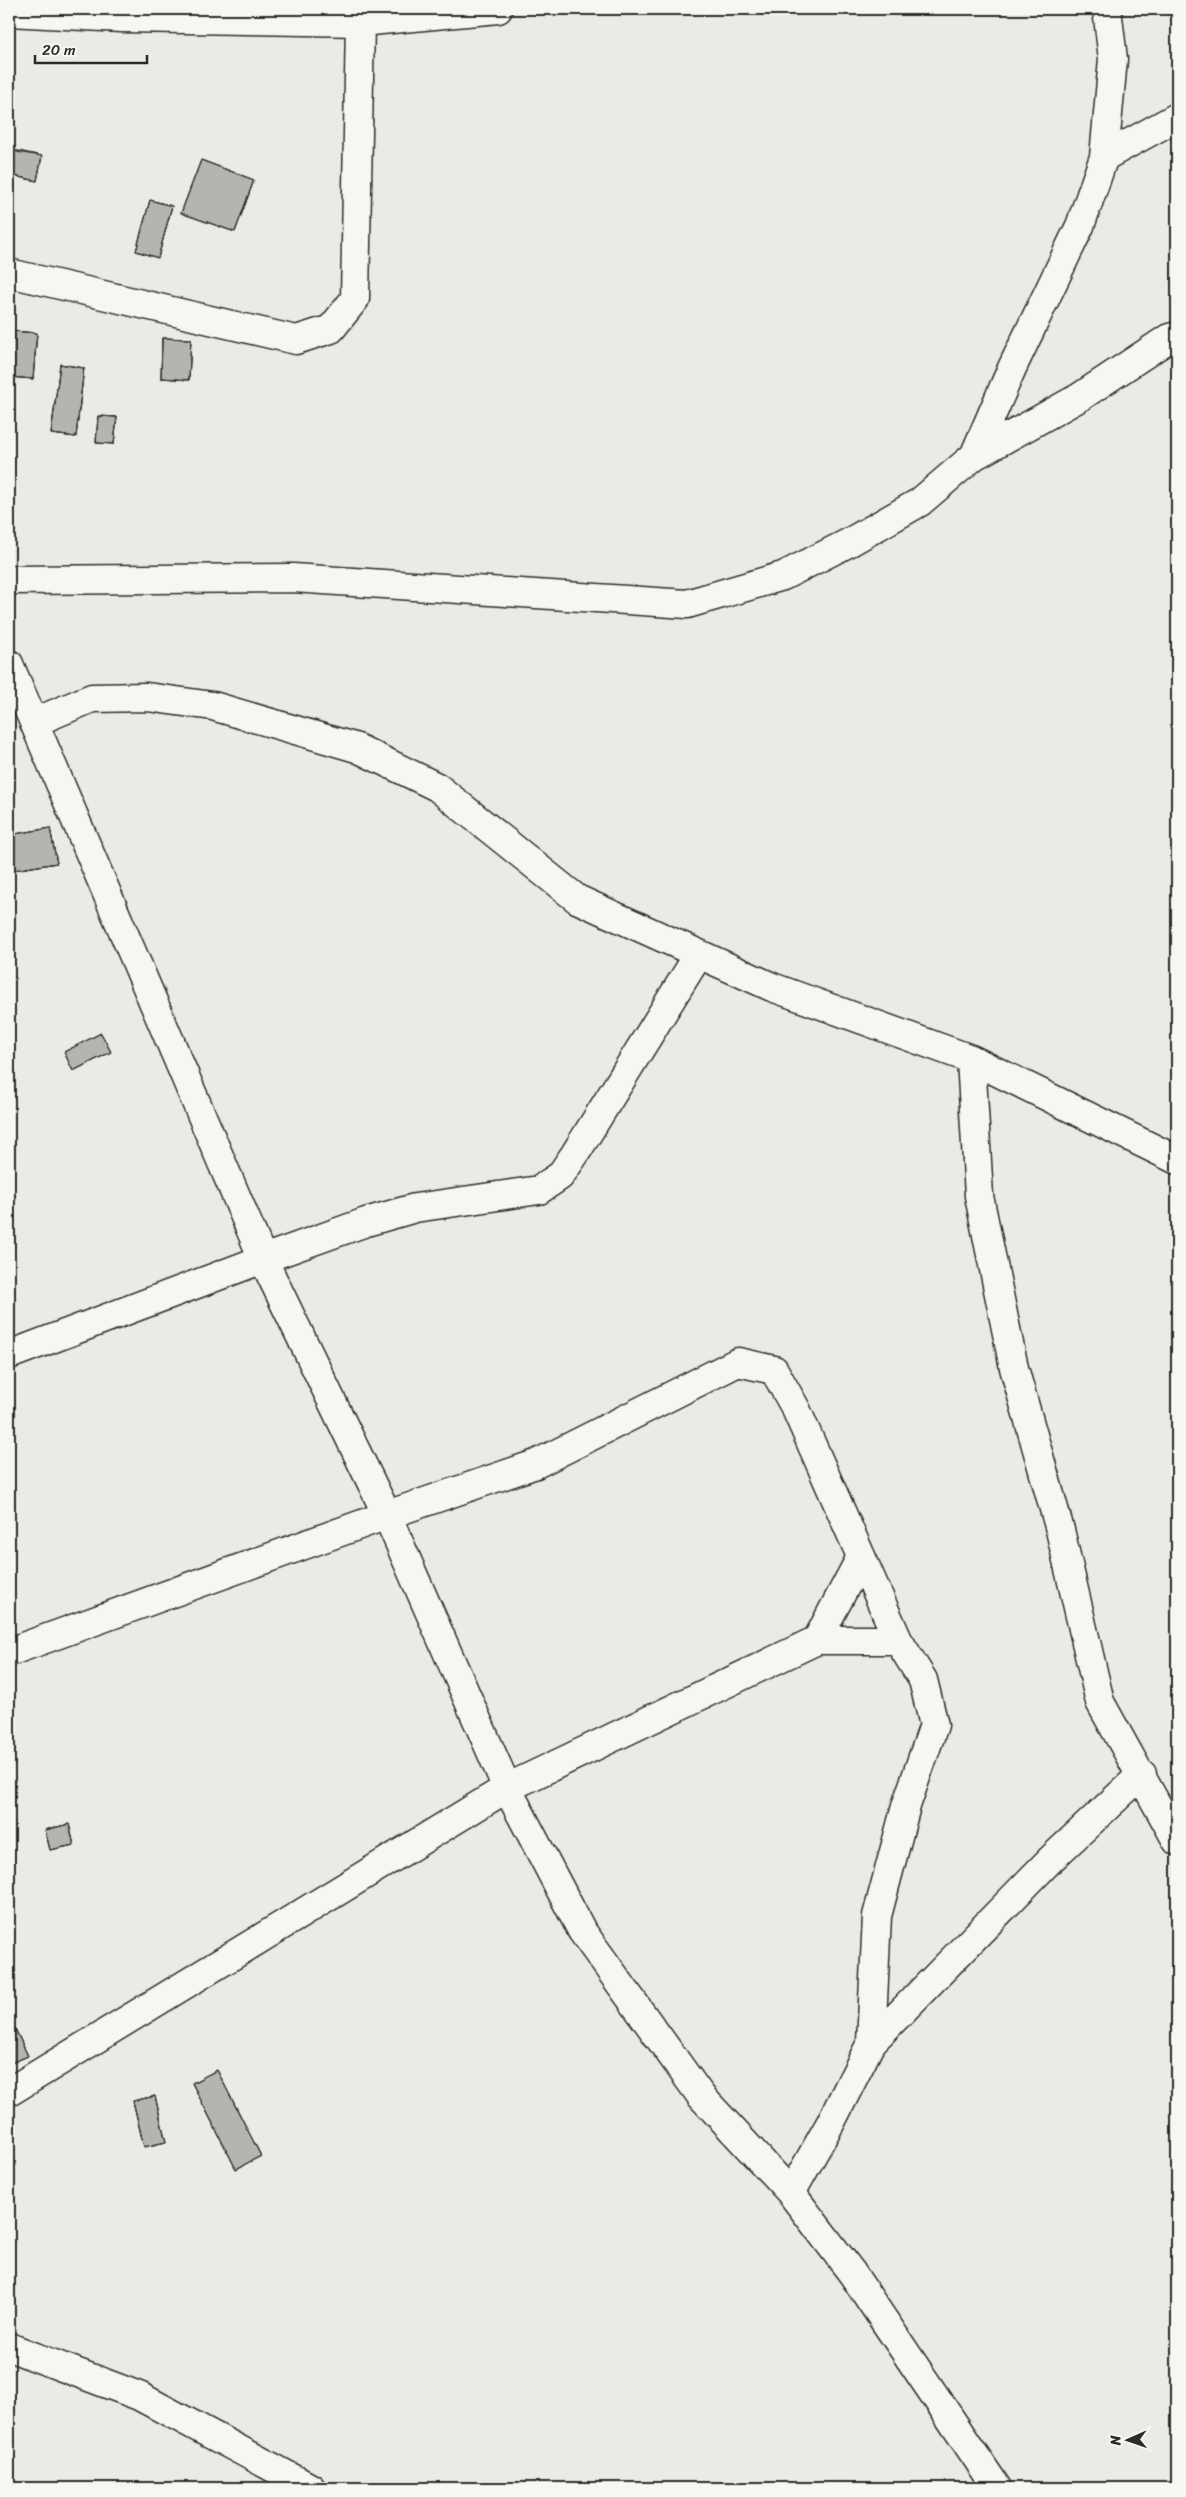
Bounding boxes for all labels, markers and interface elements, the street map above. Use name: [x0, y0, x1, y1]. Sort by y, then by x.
scale bar: [35, 32, 148, 64]
text: 20 m: [42, 37, 76, 63]
north arrow: [1104, 2414, 1154, 2464]
text: N: [1103, 2435, 1128, 2447]

